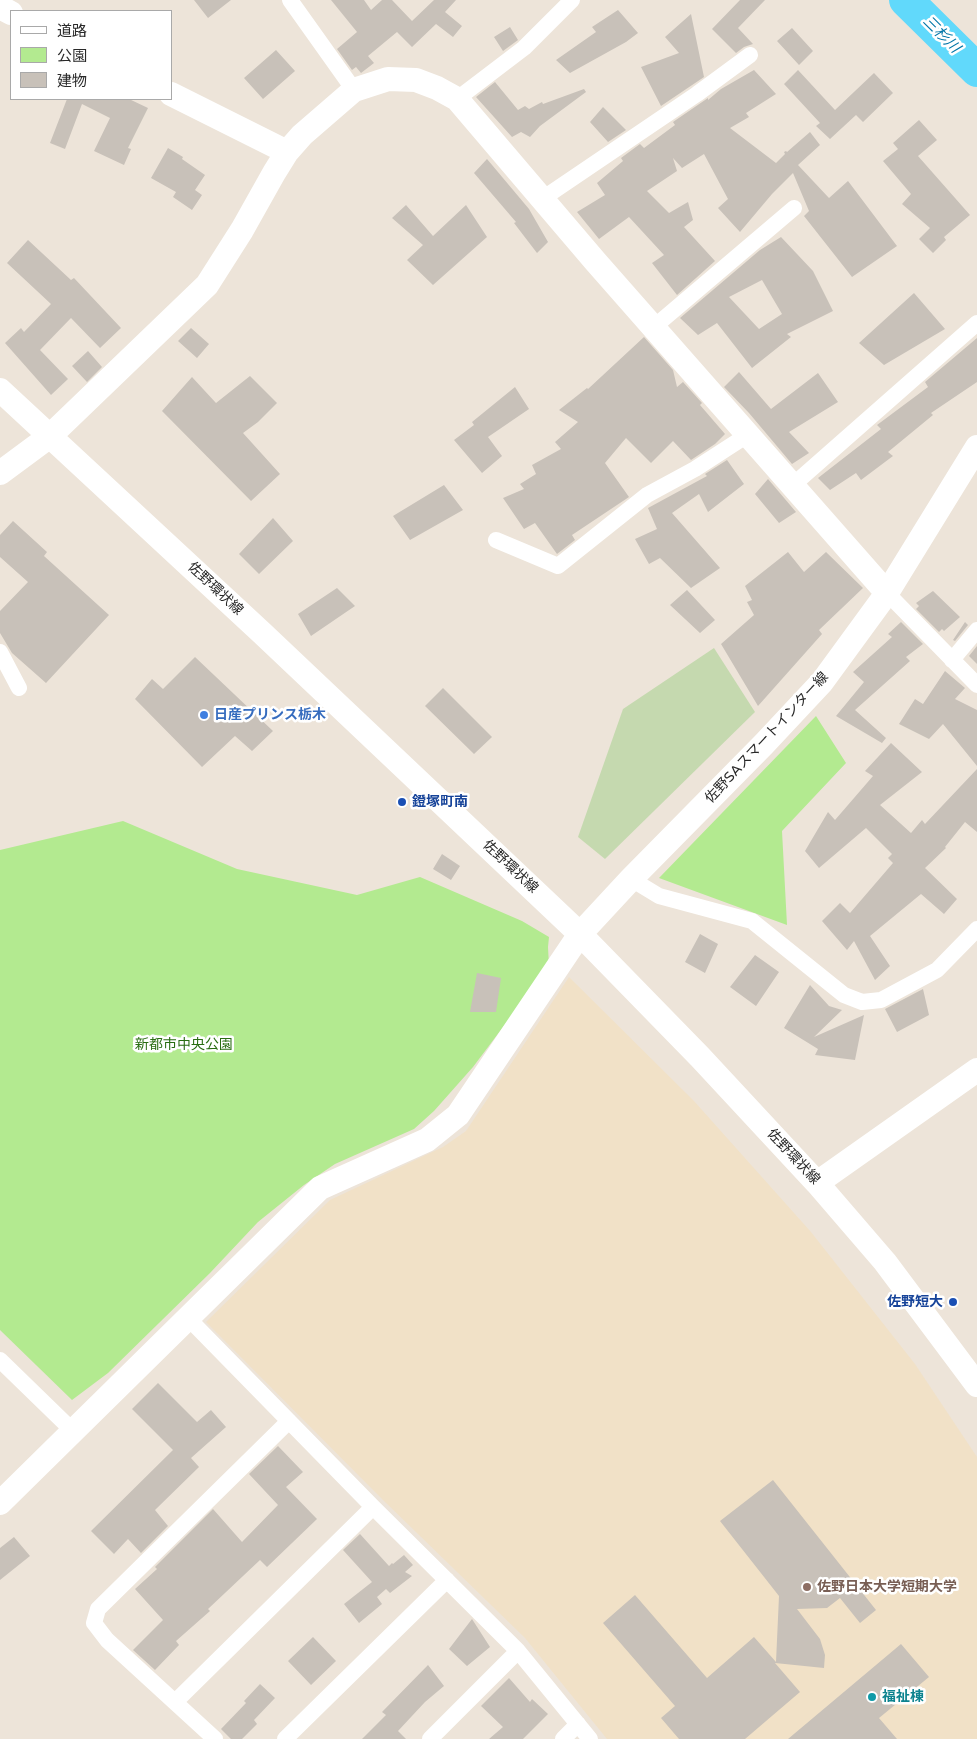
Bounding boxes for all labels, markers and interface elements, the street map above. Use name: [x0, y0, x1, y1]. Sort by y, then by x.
legend: [10, 10, 172, 100]
water label: 三杉川: [919, 13, 963, 57]
text: 道路: [57, 22, 87, 40]
text: 公園: [57, 47, 87, 65]
text: 建物: [57, 72, 87, 90]
street label: 佐野環状線: [184, 559, 246, 619]
street label: 佐野SAスマートインター線: [702, 669, 832, 807]
place label: 日産プリンス栃木: [214, 707, 326, 723]
marker: 日産プリンス栃木: [198, 709, 210, 721]
place label: 鐙塚町南: [412, 794, 468, 810]
marker: 鐙塚町南: [396, 796, 408, 808]
street label: 佐野環状線: [479, 837, 541, 897]
park label: 新都市中央公園: [135, 1037, 233, 1053]
street label: 佐野環状線: [763, 1126, 823, 1188]
place label: 佐野短大: [887, 1294, 943, 1310]
marker: 佐野短大: [947, 1296, 959, 1308]
place label: 佐野日本大学短期大学: [817, 1579, 957, 1595]
marker: 佐野日本大学短期大学: [801, 1581, 813, 1593]
place label: 福祉棟: [882, 1689, 924, 1705]
marker: 福祉棟: [866, 1691, 878, 1703]

